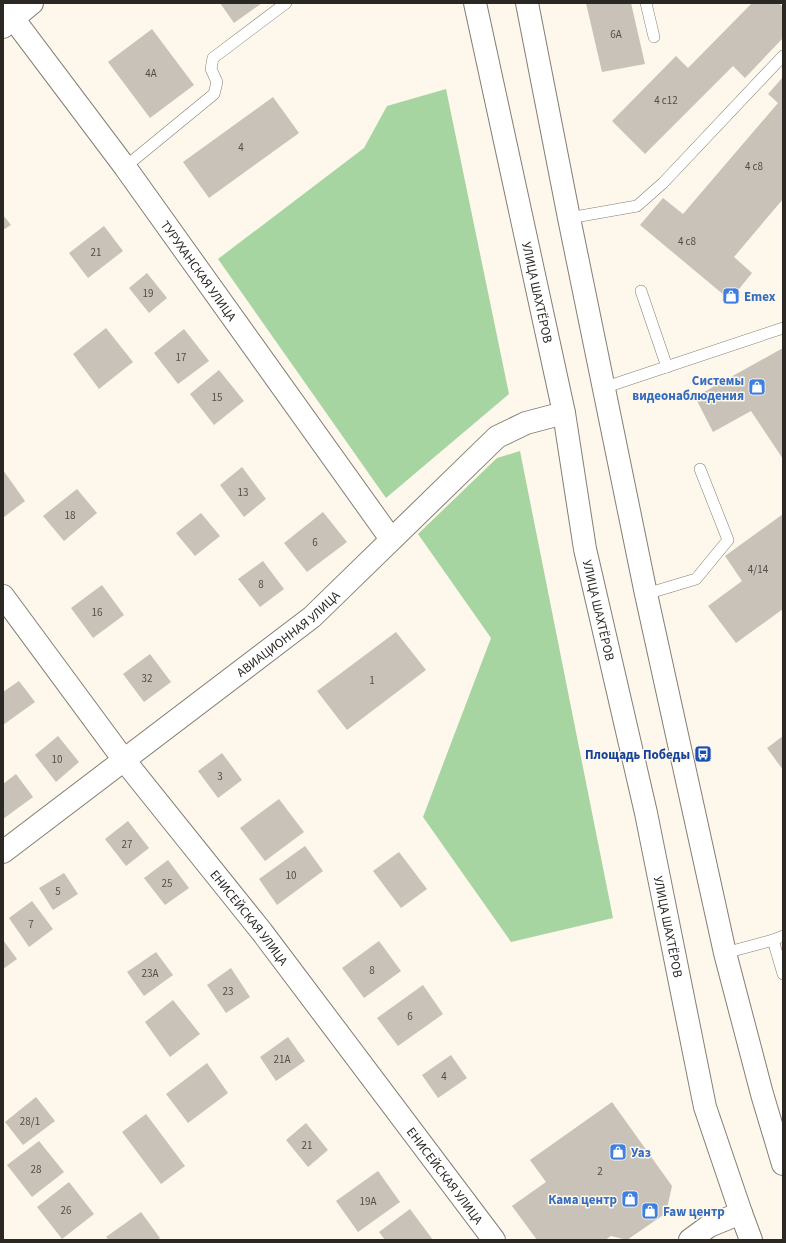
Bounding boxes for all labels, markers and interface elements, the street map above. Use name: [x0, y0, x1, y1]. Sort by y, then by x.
house number: 6А: [610, 27, 622, 42]
house number: 4А: [145, 66, 157, 81]
house number: 4 с12: [654, 93, 678, 108]
house number: 4: [238, 140, 244, 155]
house number: 4 с8: [745, 159, 764, 174]
street label: ТУРУХАНСКАЯ УЛИЦА: [156, 217, 241, 326]
house number: 4 с8: [678, 234, 697, 249]
street label: УЛИЦА ШАХТЁРОВ: [517, 240, 557, 345]
house number: 21: [91, 245, 101, 260]
house number: 19: [143, 286, 153, 301]
shop icon: Emex: [721, 286, 741, 306]
place label: Emex: [744, 288, 776, 306]
house number: 17: [176, 350, 186, 365]
place label: Системы видеонаблюдения: [632, 372, 744, 405]
shop icon: Системы видеонаблюдения: [747, 377, 767, 397]
house number: 15: [212, 390, 222, 405]
house number: 13: [238, 485, 248, 500]
house number: 18: [65, 508, 76, 523]
house number: 6: [312, 535, 318, 550]
street label: УЛИЦА ШАХТЁРОВ: [578, 558, 619, 663]
house number: 4/14: [748, 562, 769, 577]
house number: 8: [258, 577, 264, 592]
street label: АВИАЦИОННАЯ УЛИЦА: [233, 586, 345, 681]
house number: 16: [92, 605, 103, 620]
house number: 32: [142, 671, 152, 686]
house number: 1: [369, 673, 375, 688]
bus stop icon: Площадь Победы: [693, 744, 713, 764]
place label: Площадь Победы: [585, 746, 690, 764]
house number: 10: [52, 752, 62, 767]
house number: 3: [217, 769, 223, 784]
house number: 27: [122, 837, 132, 852]
street label: ЕНИСЕЙСКАЯ УЛИЦА: [205, 866, 293, 970]
house number: 10: [286, 868, 296, 883]
street label: УЛИЦА ШАХТЁРОВ: [649, 874, 687, 979]
house number: 25: [162, 876, 172, 891]
house number: 5: [55, 884, 61, 899]
house number: 7: [28, 917, 34, 932]
house number: 8: [369, 963, 375, 978]
house number: 23А: [142, 966, 158, 981]
house number: 23: [223, 984, 233, 999]
house number: 6: [407, 1009, 413, 1024]
house number: 21А: [274, 1052, 290, 1067]
house number: 4: [441, 1069, 447, 1084]
house number: 28/1: [20, 1114, 40, 1129]
street label: ЕНИСЕЙСКАЯ УЛИЦА: [402, 1124, 487, 1229]
house number: 21: [302, 1138, 312, 1153]
shop icon: Уаз: [608, 1142, 628, 1162]
place label: Уаз: [631, 1144, 651, 1162]
house number: 28: [31, 1162, 42, 1177]
house number: 2: [597, 1164, 603, 1179]
shop icon: Кама центр: [620, 1189, 640, 1209]
place label: Кама центр: [548, 1191, 617, 1209]
house number: 19А: [360, 1194, 376, 1209]
shop icon: Faw центр: [640, 1201, 660, 1221]
house number: 26: [61, 1203, 72, 1218]
place label: Faw центр: [663, 1203, 725, 1221]

